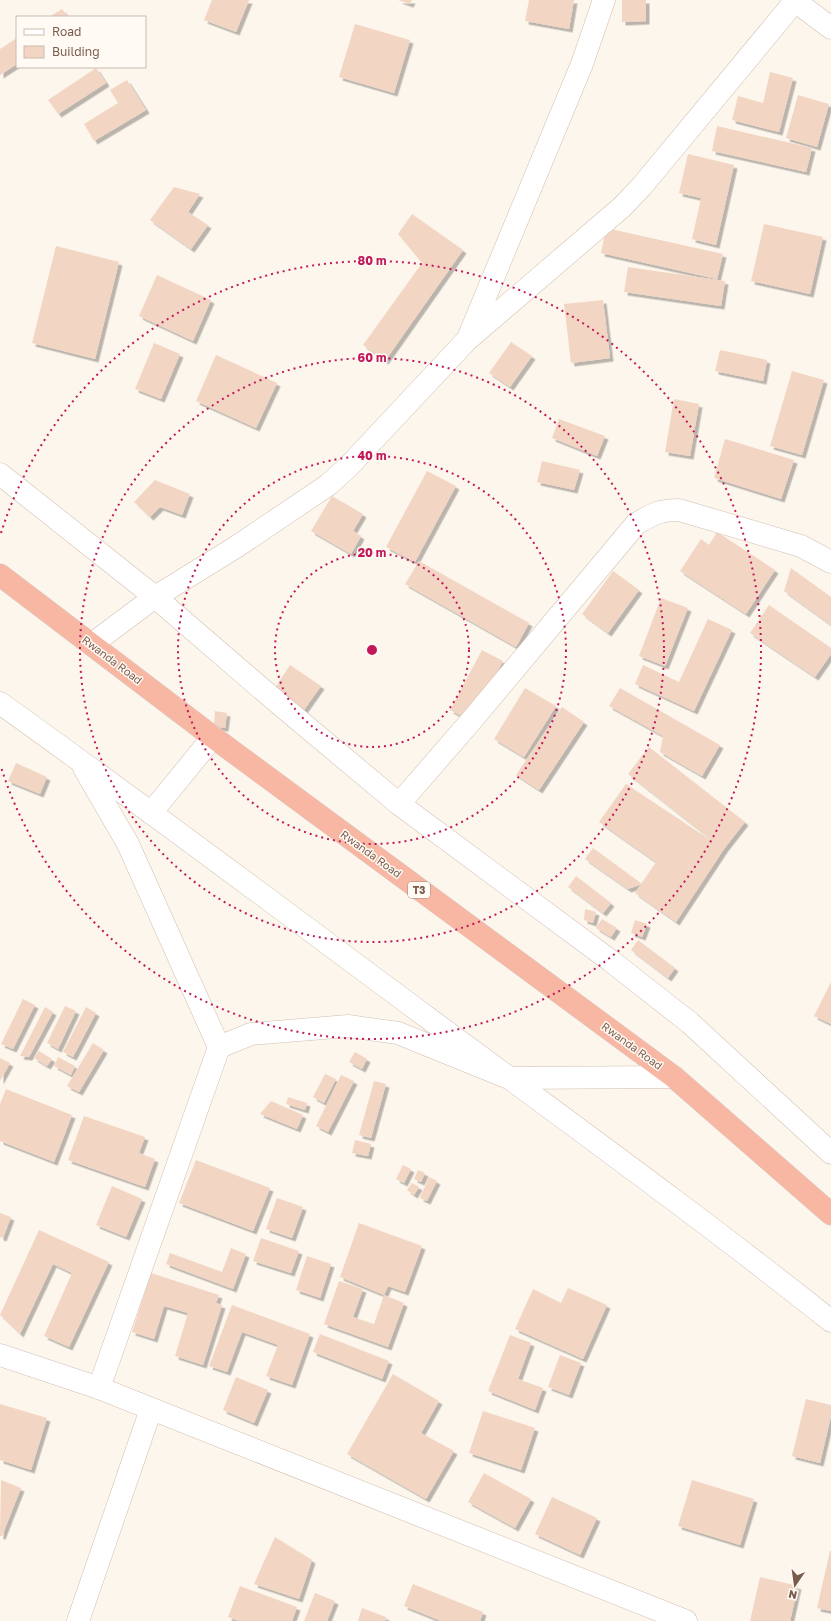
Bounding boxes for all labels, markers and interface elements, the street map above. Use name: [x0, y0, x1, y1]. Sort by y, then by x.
legend: [16, 16, 146, 68]
text: Road: [52, 24, 81, 39]
text: Building: [52, 44, 100, 59]
text: 80 m: [358, 253, 386, 268]
text: 60 m: [358, 350, 386, 365]
text: 40 m: [358, 448, 386, 463]
text: 20 m: [358, 545, 386, 560]
street label: Rwanda Road: [80, 633, 145, 686]
centre of rings: [365, 643, 379, 657]
street label: Rwanda Road: [338, 827, 404, 880]
road number: T3: [408, 882, 430, 898]
street label: Rwanda Road: [599, 1019, 665, 1072]
north arrow: [775, 1565, 815, 1605]
text: N: [787, 1588, 798, 1603]

